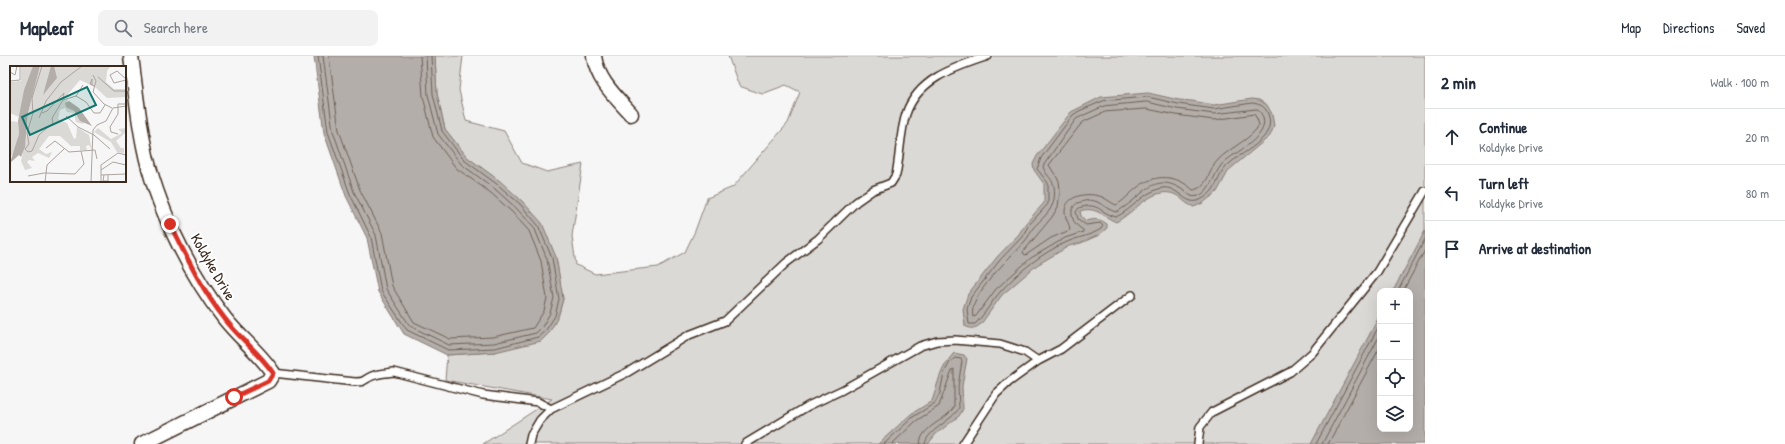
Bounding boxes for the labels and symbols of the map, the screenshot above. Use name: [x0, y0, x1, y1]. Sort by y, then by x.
inset map: [10, 66, 126, 182]
route end: [161, 215, 179, 233]
street label: Koldyke Drive: [186, 229, 241, 304]
route start: [225, 388, 243, 406]

